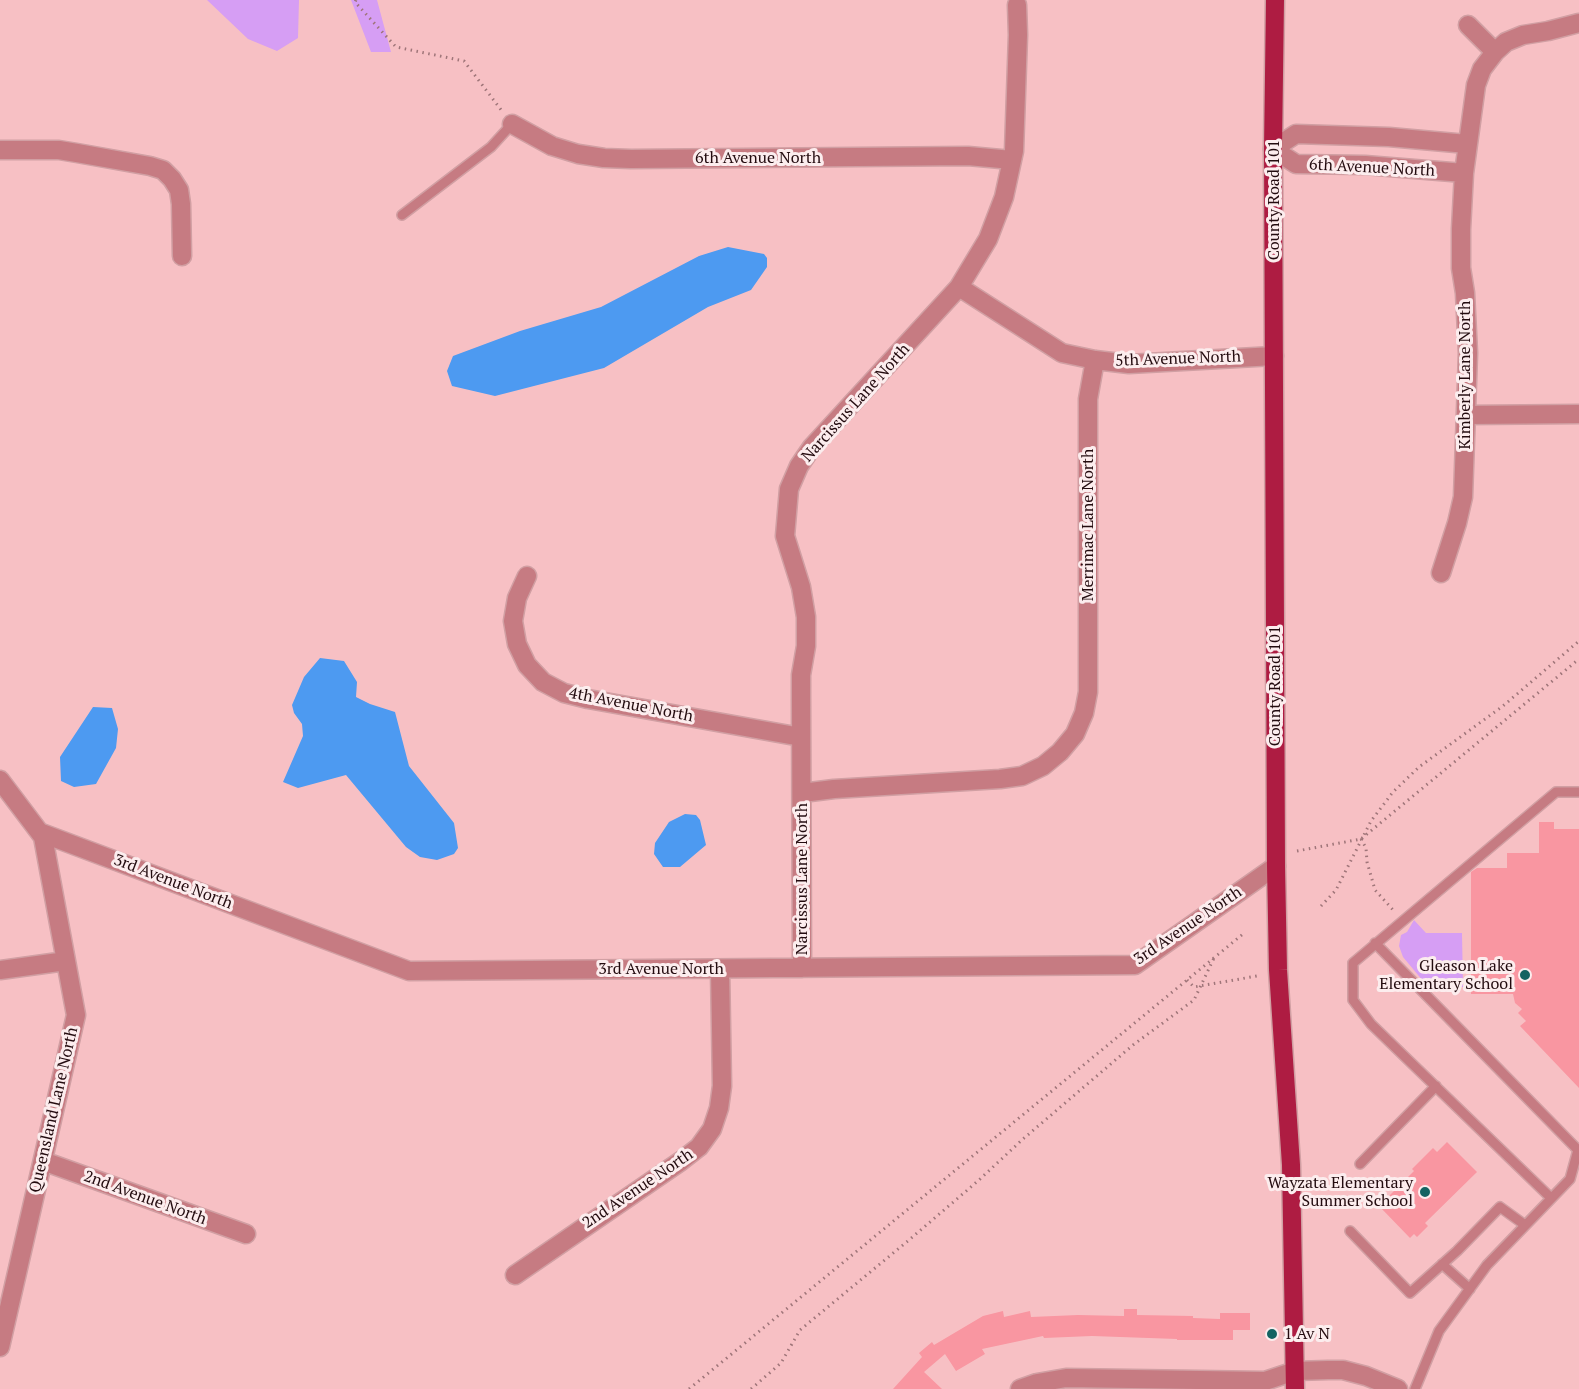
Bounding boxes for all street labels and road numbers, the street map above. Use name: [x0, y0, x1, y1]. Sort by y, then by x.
street label: County Road 101: [1264, 140, 1284, 260]
street label: 6th Avenue North: [695, 148, 821, 168]
street label: 6th Avenue North: [1309, 155, 1435, 181]
street label: Kimberly Lane North: [1455, 301, 1475, 449]
street label: Narcissus Lane North: [798, 340, 914, 466]
street label: 5th Avenue North: [1115, 347, 1241, 371]
street label: Merrimac Lane North: [1078, 449, 1098, 601]
street label: County Road 101: [1265, 626, 1285, 746]
street label: 4th Avenue North: [567, 684, 695, 726]
street label: Narcissus Lane North: [792, 803, 812, 955]
street label: 3rd Avenue North: [111, 851, 235, 913]
street label: 3rd Avenue North: [1131, 883, 1245, 969]
street label: 3rd Avenue North: [598, 959, 724, 979]
street label: Queensland Lane North: [26, 1025, 82, 1195]
street label: 2nd Avenue North: [579, 1145, 697, 1233]
street label: 2nd Avenue North: [81, 1167, 209, 1229]

